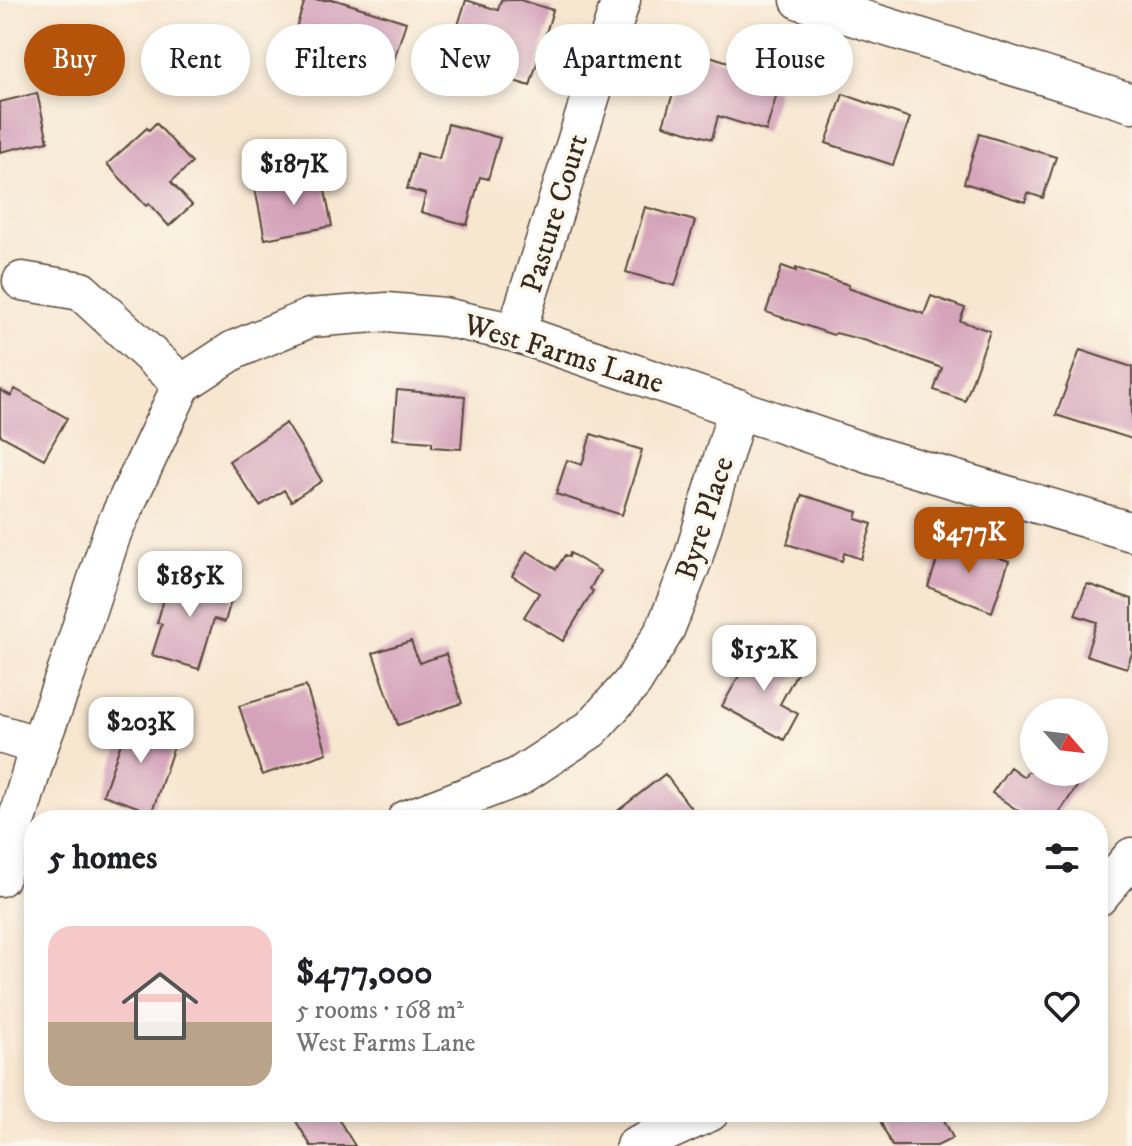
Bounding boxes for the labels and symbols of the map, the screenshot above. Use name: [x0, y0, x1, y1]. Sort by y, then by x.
street label: Pasture Court: [514, 130, 597, 297]
pin: $187K: [238, 139, 350, 207]
street label: West Farms Lane: [458, 306, 668, 402]
street label: Byre Place: [668, 452, 743, 585]
pin: $477K: [913, 507, 1025, 575]
pin: $185K: [134, 551, 246, 619]
pin: $152K: [708, 625, 820, 693]
pin: $203K: [85, 697, 197, 765]
north arrow: [1020, 698, 1108, 786]

